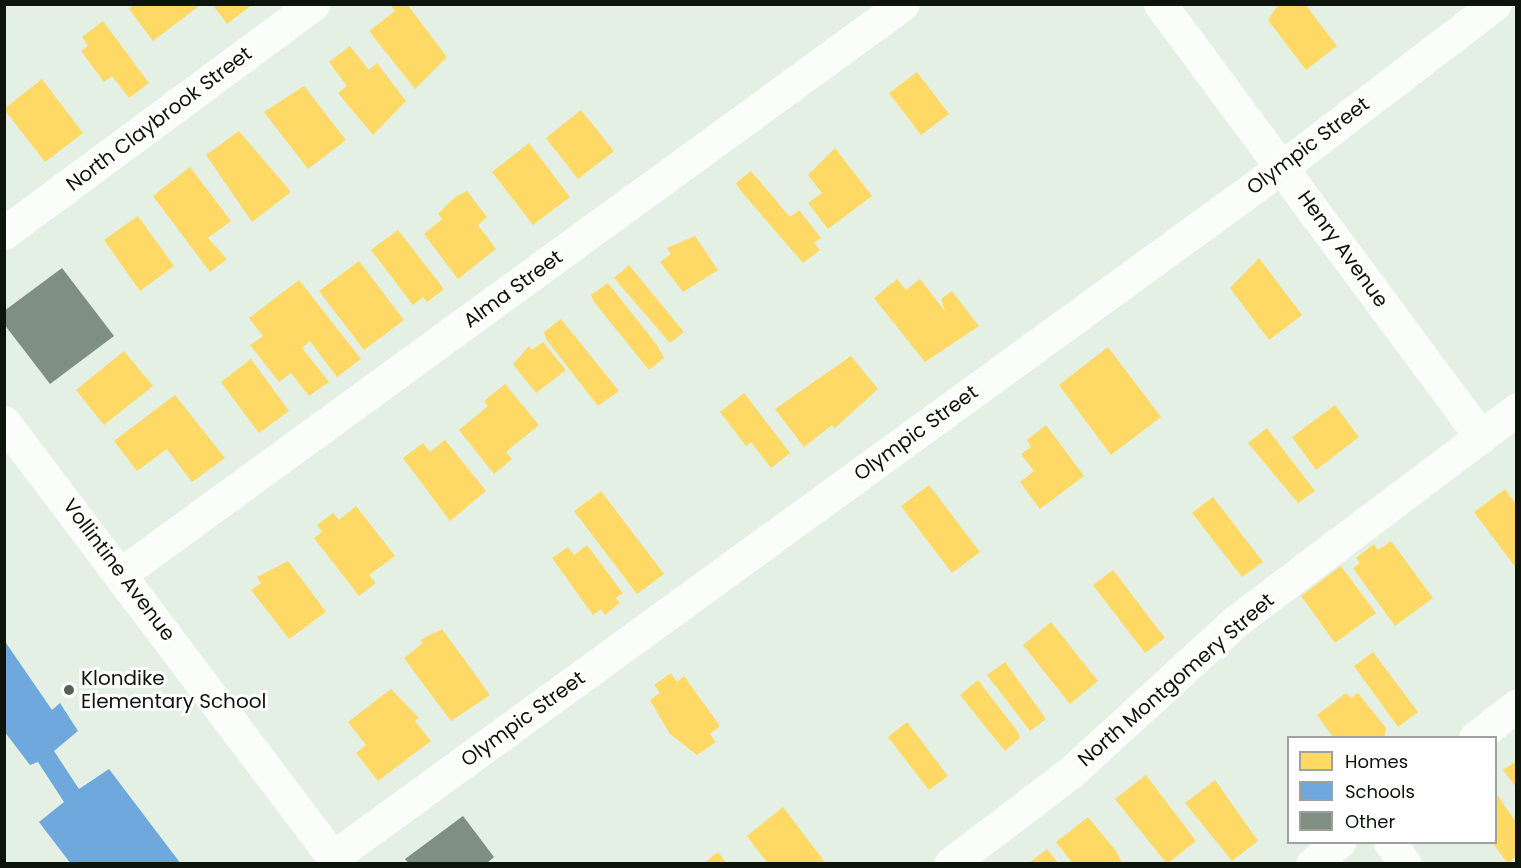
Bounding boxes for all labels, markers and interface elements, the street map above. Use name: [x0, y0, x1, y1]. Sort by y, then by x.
street label: North Claybrook Street: [62, 42, 256, 196]
street label: Olympic Street: [1242, 92, 1374, 200]
street label: Henry Avenue: [1293, 186, 1393, 312]
street label: Alma Street: [459, 245, 567, 333]
street label: Olympic Street: [849, 380, 983, 486]
street label: Vollintine Avenue: [58, 494, 180, 646]
street label: North Montgomery Street: [1073, 588, 1279, 772]
place label: Klondike Elementary School: [81, 666, 266, 713]
street label: Olympic Street: [456, 666, 590, 772]
marker: Klondike Elementary School: [62, 683, 76, 697]
legend: [1287, 736, 1497, 844]
text: Homes: [1345, 749, 1408, 774]
text: Schools: [1345, 779, 1415, 804]
text: Other: [1345, 809, 1395, 834]

